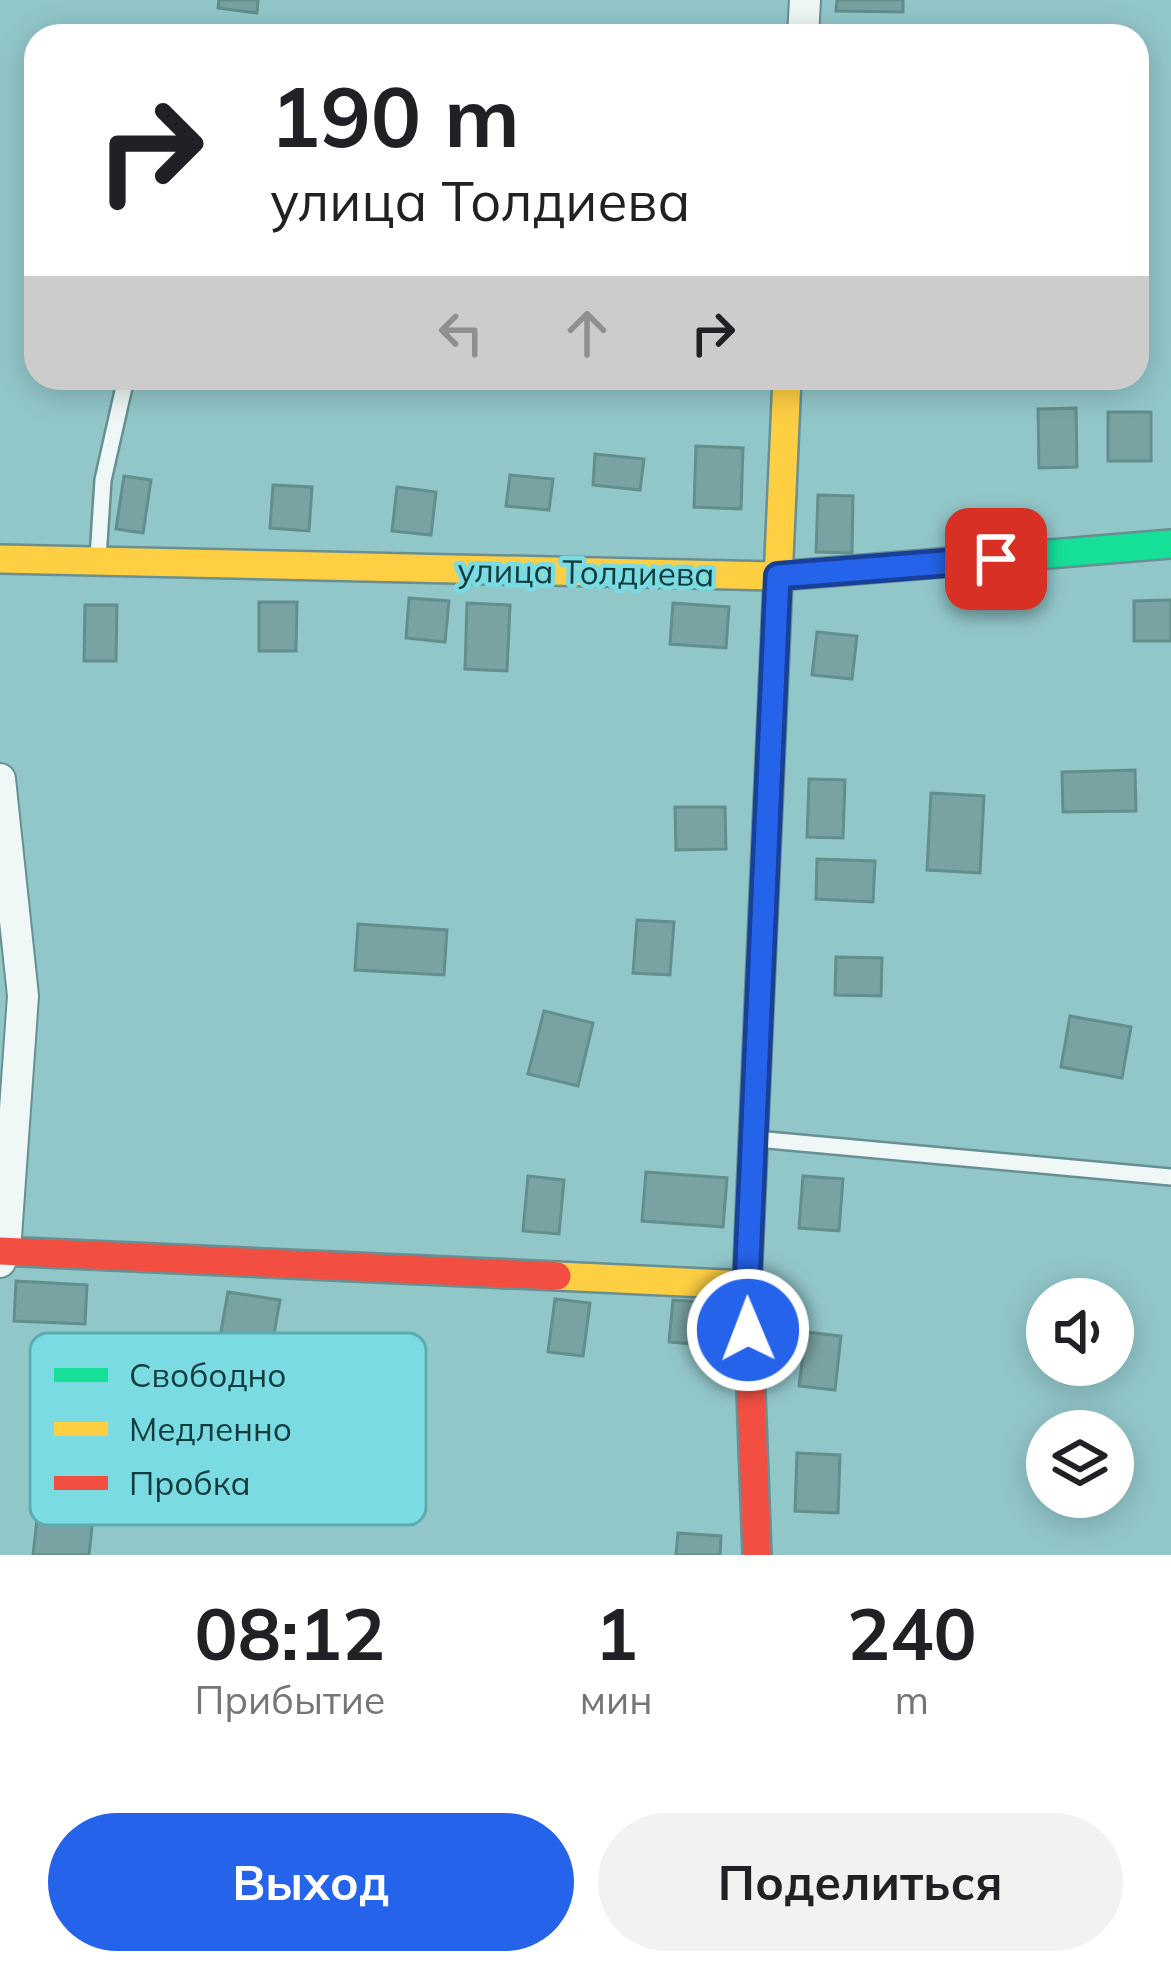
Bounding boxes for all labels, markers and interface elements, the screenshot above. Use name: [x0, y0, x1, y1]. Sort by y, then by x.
text: 190 m: [270, 63, 520, 168]
icon: right: [72, 72, 228, 228]
text: улица Толдиева: [270, 167, 690, 235]
icon: left: [428, 300, 494, 366]
icon: ahead: [554, 300, 620, 366]
icon: right: [680, 300, 746, 366]
pin: [945, 508, 1047, 610]
icon: arrive: [963, 526, 1029, 592]
street label: улица Толдиева: [457, 549, 715, 594]
position arrow: [685, 1267, 811, 1393]
map controls: [1026, 1278, 1134, 1518]
button: sound: [1026, 1278, 1134, 1386]
legend: [30, 1333, 426, 1525]
text: Свободно: [129, 1354, 287, 1395]
text: Медленно: [129, 1408, 292, 1449]
button: layers: [1026, 1410, 1134, 1518]
text: Пробка: [129, 1462, 251, 1503]
text: 08:12: [195, 1588, 385, 1678]
text: 1: [595, 1588, 638, 1678]
text: 240: [847, 1588, 977, 1678]
text: Прибытие: [194, 1675, 385, 1724]
text: мин: [580, 1675, 653, 1724]
text: m: [895, 1675, 929, 1724]
button: Выход: [48, 1813, 574, 1951]
button: Поделиться: [598, 1813, 1123, 1951]

